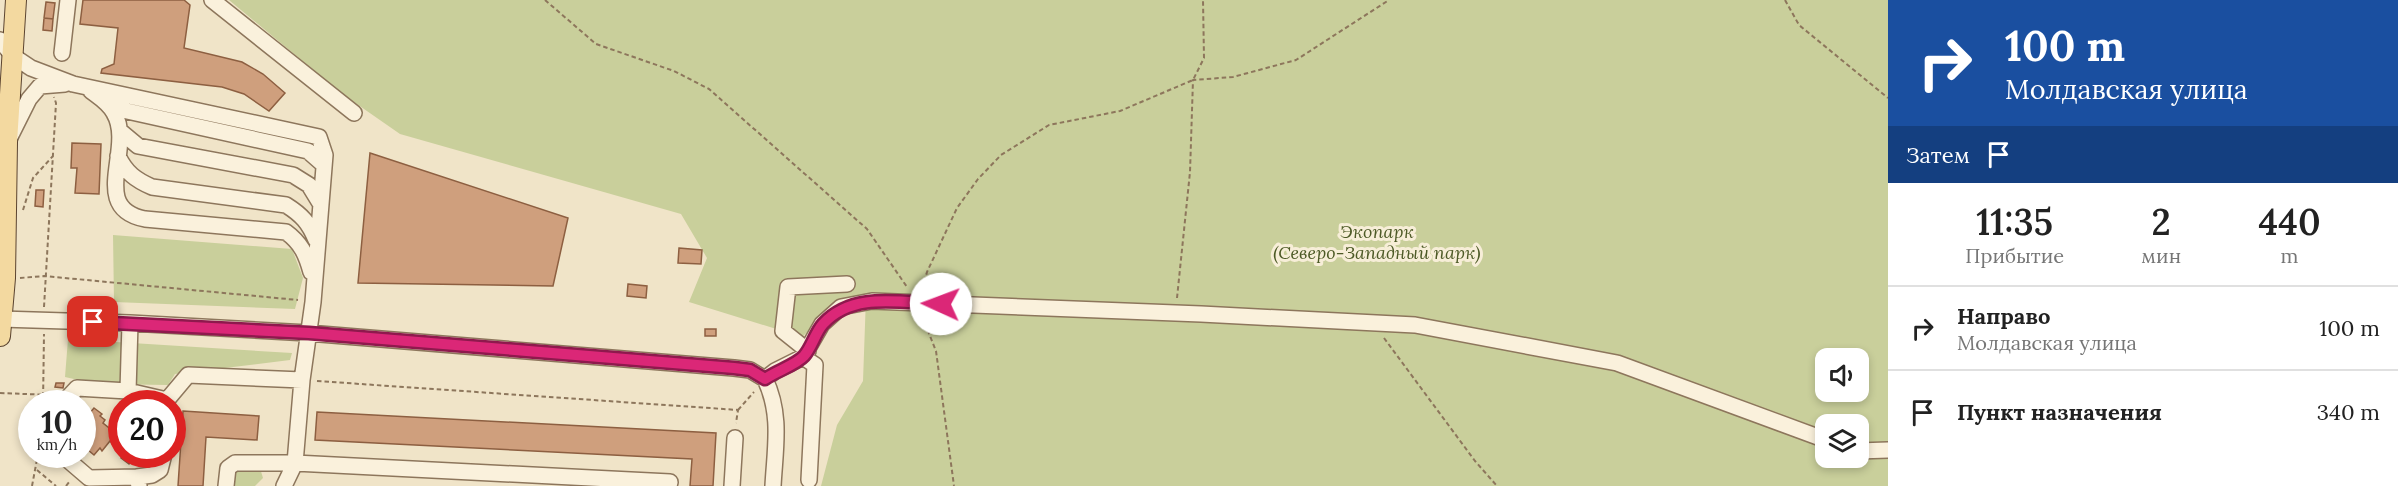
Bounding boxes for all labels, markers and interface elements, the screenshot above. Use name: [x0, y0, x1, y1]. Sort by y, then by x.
text: 100 m: [2005, 19, 2125, 73]
icon: right: [1906, 24, 1984, 102]
text: Молдавская улица: [2005, 72, 2248, 106]
icon: arrive: [1982, 138, 2015, 171]
text: Затем: [1906, 141, 1970, 169]
text: 11:35: [1976, 199, 2053, 245]
text: 2: [2152, 199, 2171, 245]
text: 440: [2258, 199, 2321, 245]
park label: Экопарк (Северо-Западный парк): [1273, 220, 1481, 264]
text: Прибытие: [1965, 243, 2064, 268]
text: мин: [2141, 243, 2181, 268]
text: m: [2281, 243, 2298, 268]
position arrow: [909, 272, 973, 336]
pin: [67, 296, 118, 347]
text: Направо: [1957, 302, 2051, 330]
icon: arrive: [76, 305, 109, 338]
icon: right: [1906, 312, 1939, 345]
text: 100 m: [2319, 314, 2380, 342]
text: Молдавская улица: [1957, 330, 2137, 355]
map controls: [1815, 348, 1869, 468]
button: sound: [1815, 348, 1869, 402]
speed limit sign: 20: [108, 390, 186, 468]
icon: arrive: [1906, 396, 1939, 429]
text: Пункт назначения: [1957, 398, 2162, 426]
text: 340 m: [2317, 398, 2380, 426]
text: 10: [41, 403, 73, 441]
button: layers: [1815, 414, 1869, 468]
text: km/h: [37, 435, 77, 454]

